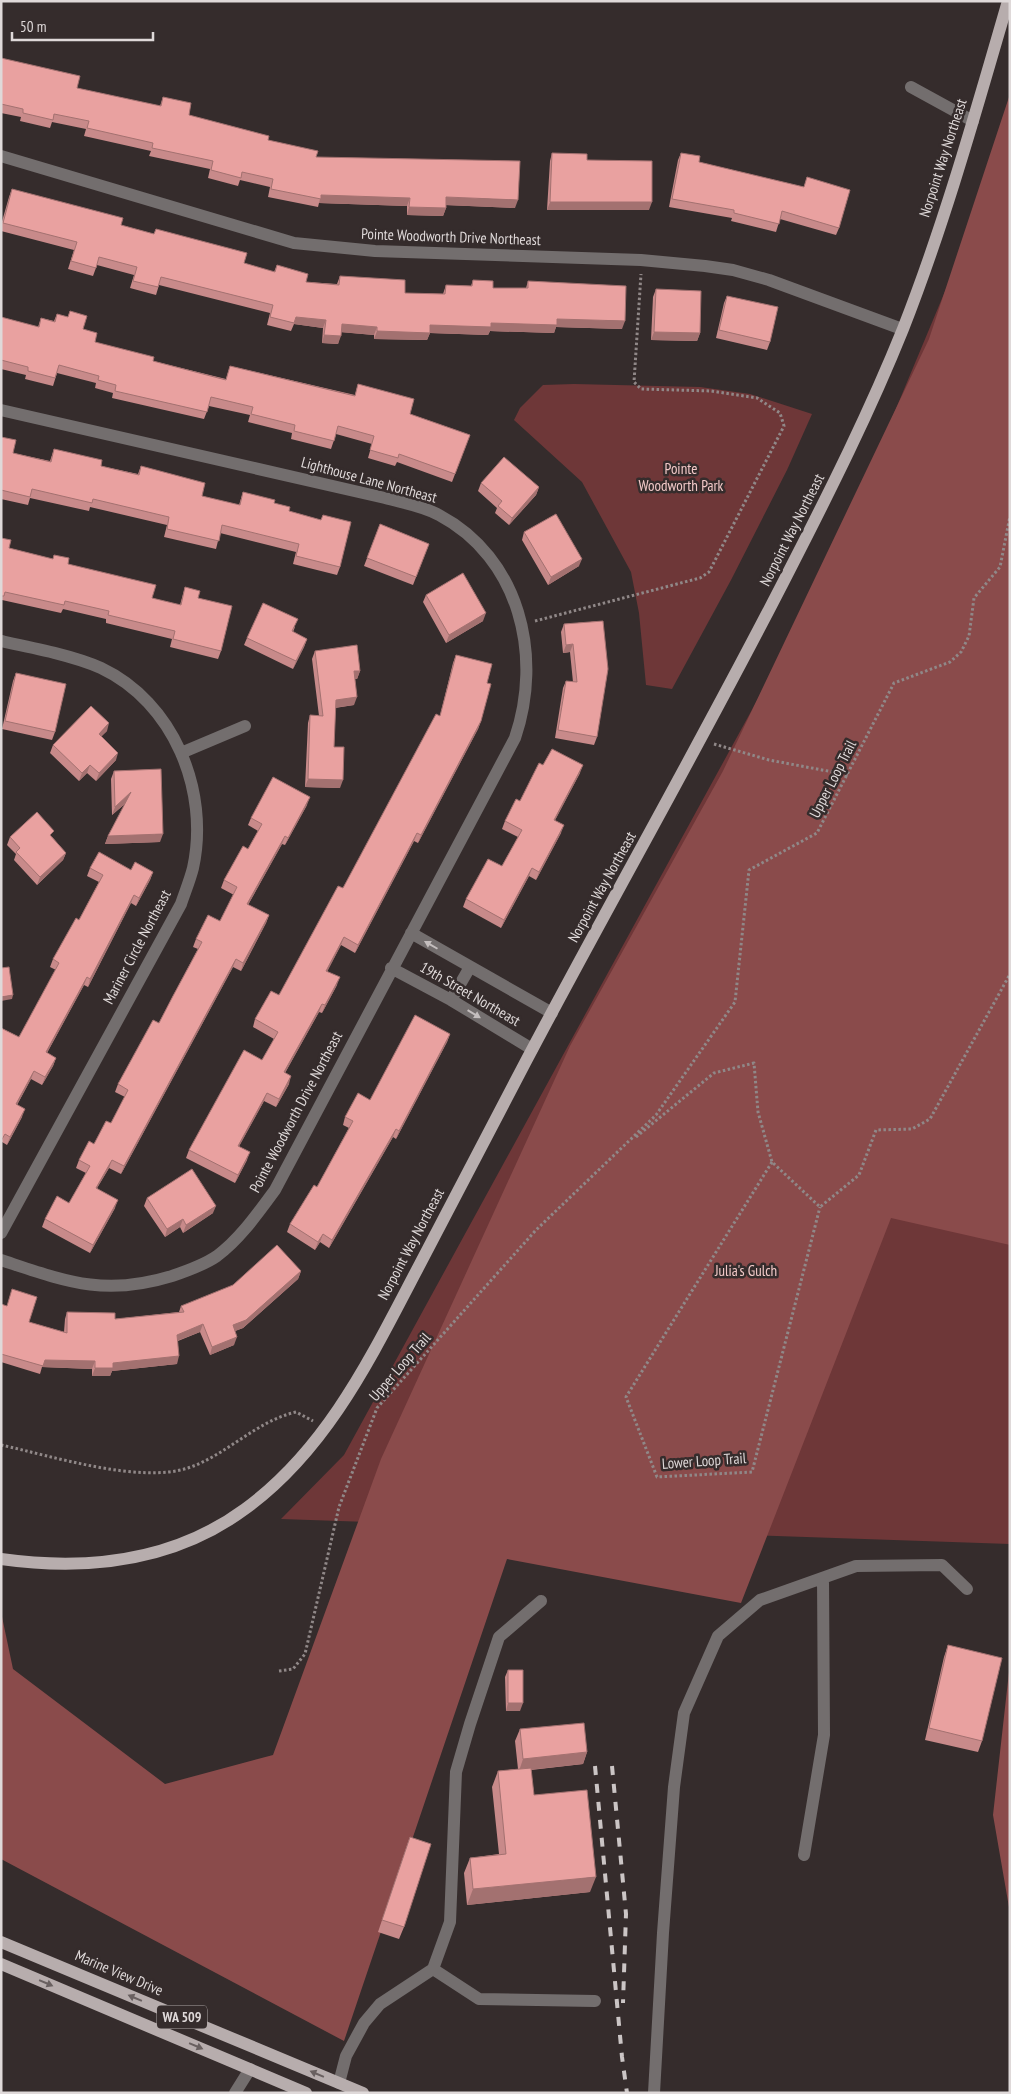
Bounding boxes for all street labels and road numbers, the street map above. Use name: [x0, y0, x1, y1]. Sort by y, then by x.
street label: Norpoint Way Northeast: [914, 96, 971, 220]
street label: Pointe Woodworth Drive Northeast: [361, 224, 541, 249]
street label: Lighthouse Lane Northeast: [299, 452, 439, 507]
street label: Norpoint Way Northeast: [755, 470, 828, 589]
street label: Upper Loop Trail: [805, 736, 860, 821]
street label: Norpoint Way Northeast: [563, 828, 640, 945]
street label: Mariner Circle Northeast: [98, 886, 175, 1007]
street label: 19th Street Northeast: [417, 957, 524, 1030]
street label: Pointe Woodworth Drive Northeast: [245, 1028, 346, 1196]
street label: Norpoint Way Northeast: [373, 1185, 448, 1303]
street label: Upper Loop Trail: [365, 1328, 435, 1405]
street label: Lower Loop Trail: [661, 1448, 747, 1473]
street label: Marine View Drive: [72, 1945, 166, 2000]
road number: WA 509: [157, 2005, 207, 2028]

